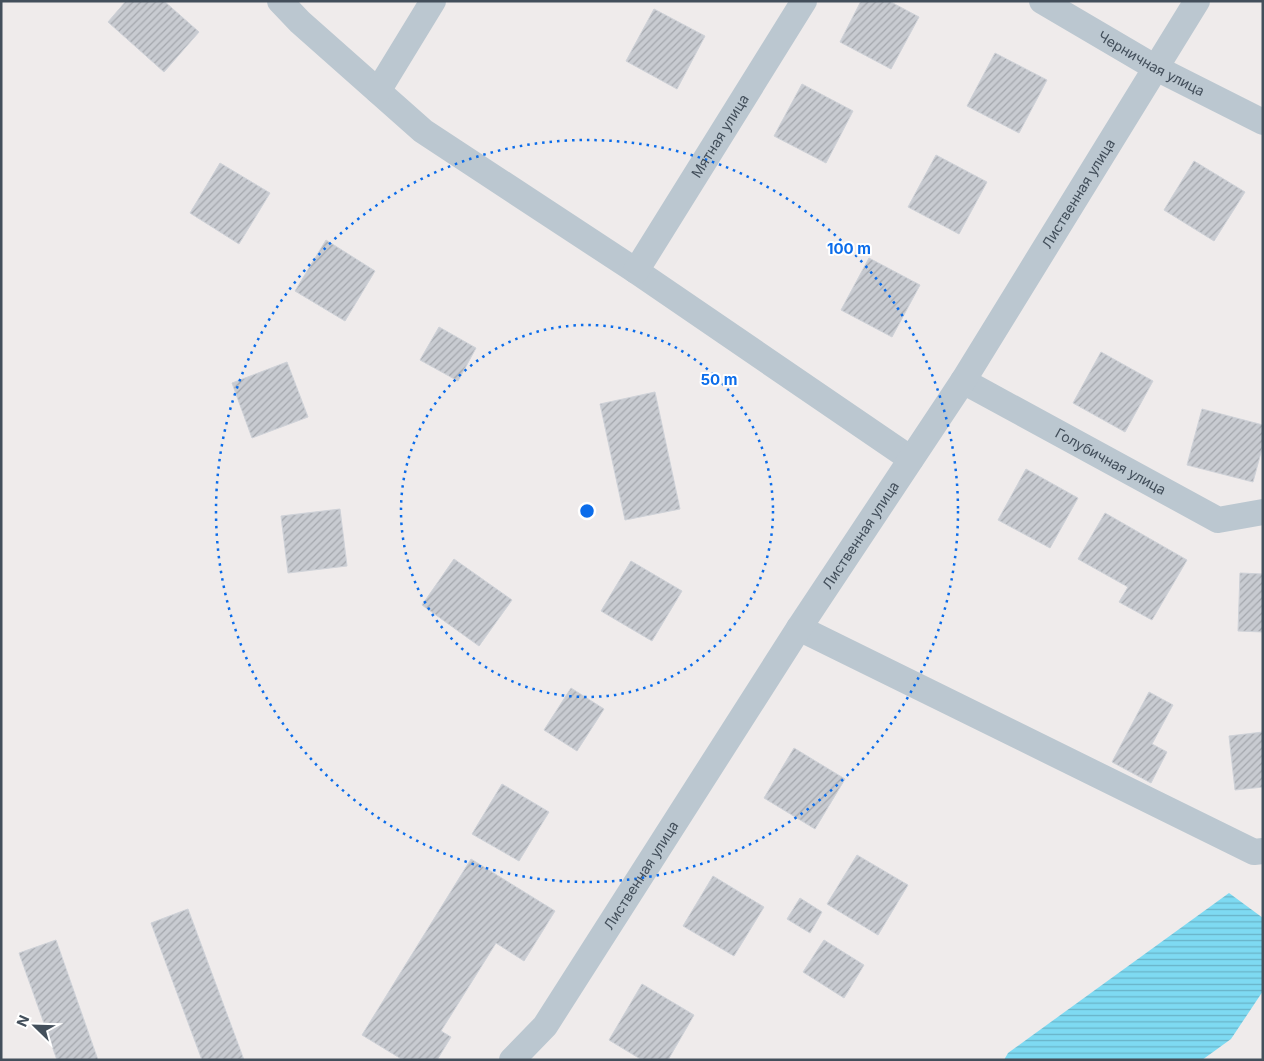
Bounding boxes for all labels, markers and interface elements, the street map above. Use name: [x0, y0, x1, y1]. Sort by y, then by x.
street label: Черничная улица: [1095, 27, 1208, 99]
street label: Мятная улица: [687, 91, 752, 180]
street label: Лиственная улица: [1038, 135, 1118, 251]
text: 100 m: [827, 239, 871, 258]
text: 50 m: [701, 370, 737, 389]
street label: Голубичная улица: [1052, 424, 1169, 498]
street label: Лиственная улица: [818, 478, 902, 592]
centre of rings: [578, 502, 596, 520]
street label: Лиственная улица: [600, 818, 682, 933]
north arrow: [10, 1001, 60, 1051]
text: N: [13, 1012, 32, 1029]

